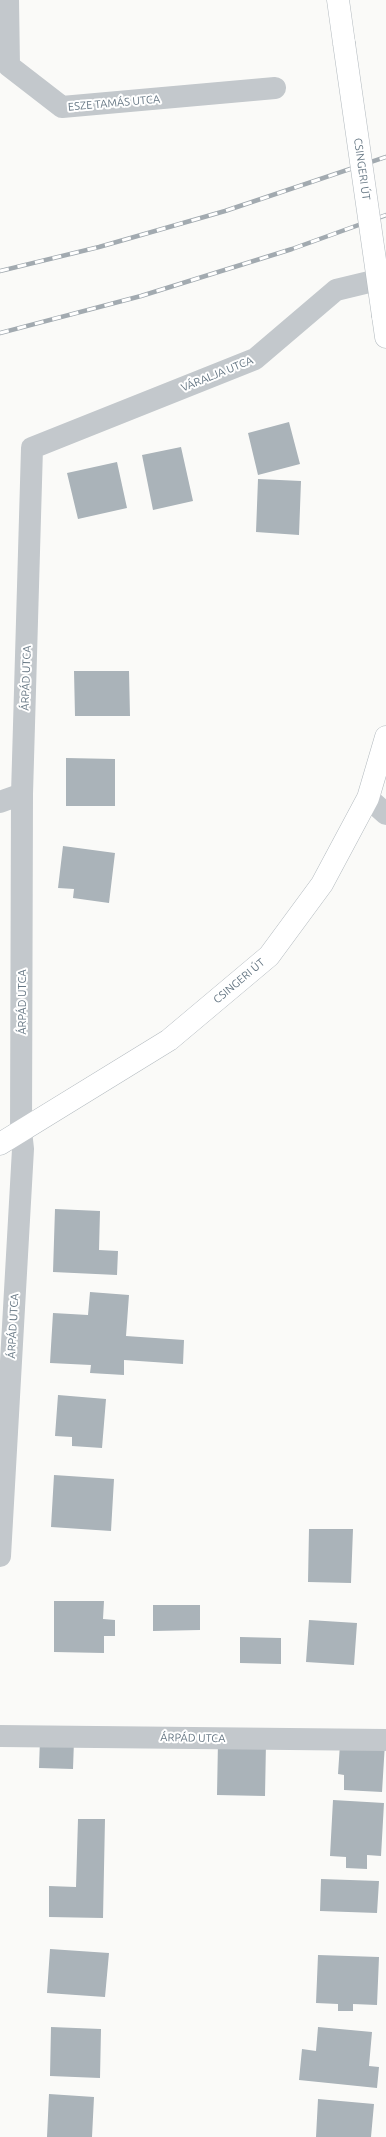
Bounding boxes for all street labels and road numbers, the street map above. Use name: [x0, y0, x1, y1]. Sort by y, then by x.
street label: ESZE TAMÁS UTCA: [67, 92, 161, 114]
street label: CSINGERI ÚT: [351, 137, 373, 201]
street label: VÁRALJA UTCA: [179, 354, 255, 394]
street label: ÁRPÁD UTCA: [18, 645, 34, 711]
street label: CSINGERI ÚT: [211, 956, 267, 1006]
street label: ÁRPÁD UTCA: [15, 969, 29, 1035]
street label: ÁRPÁD UTCA: [5, 1293, 21, 1359]
street label: ÁRPÁD UTCA: [160, 1731, 226, 1745]

